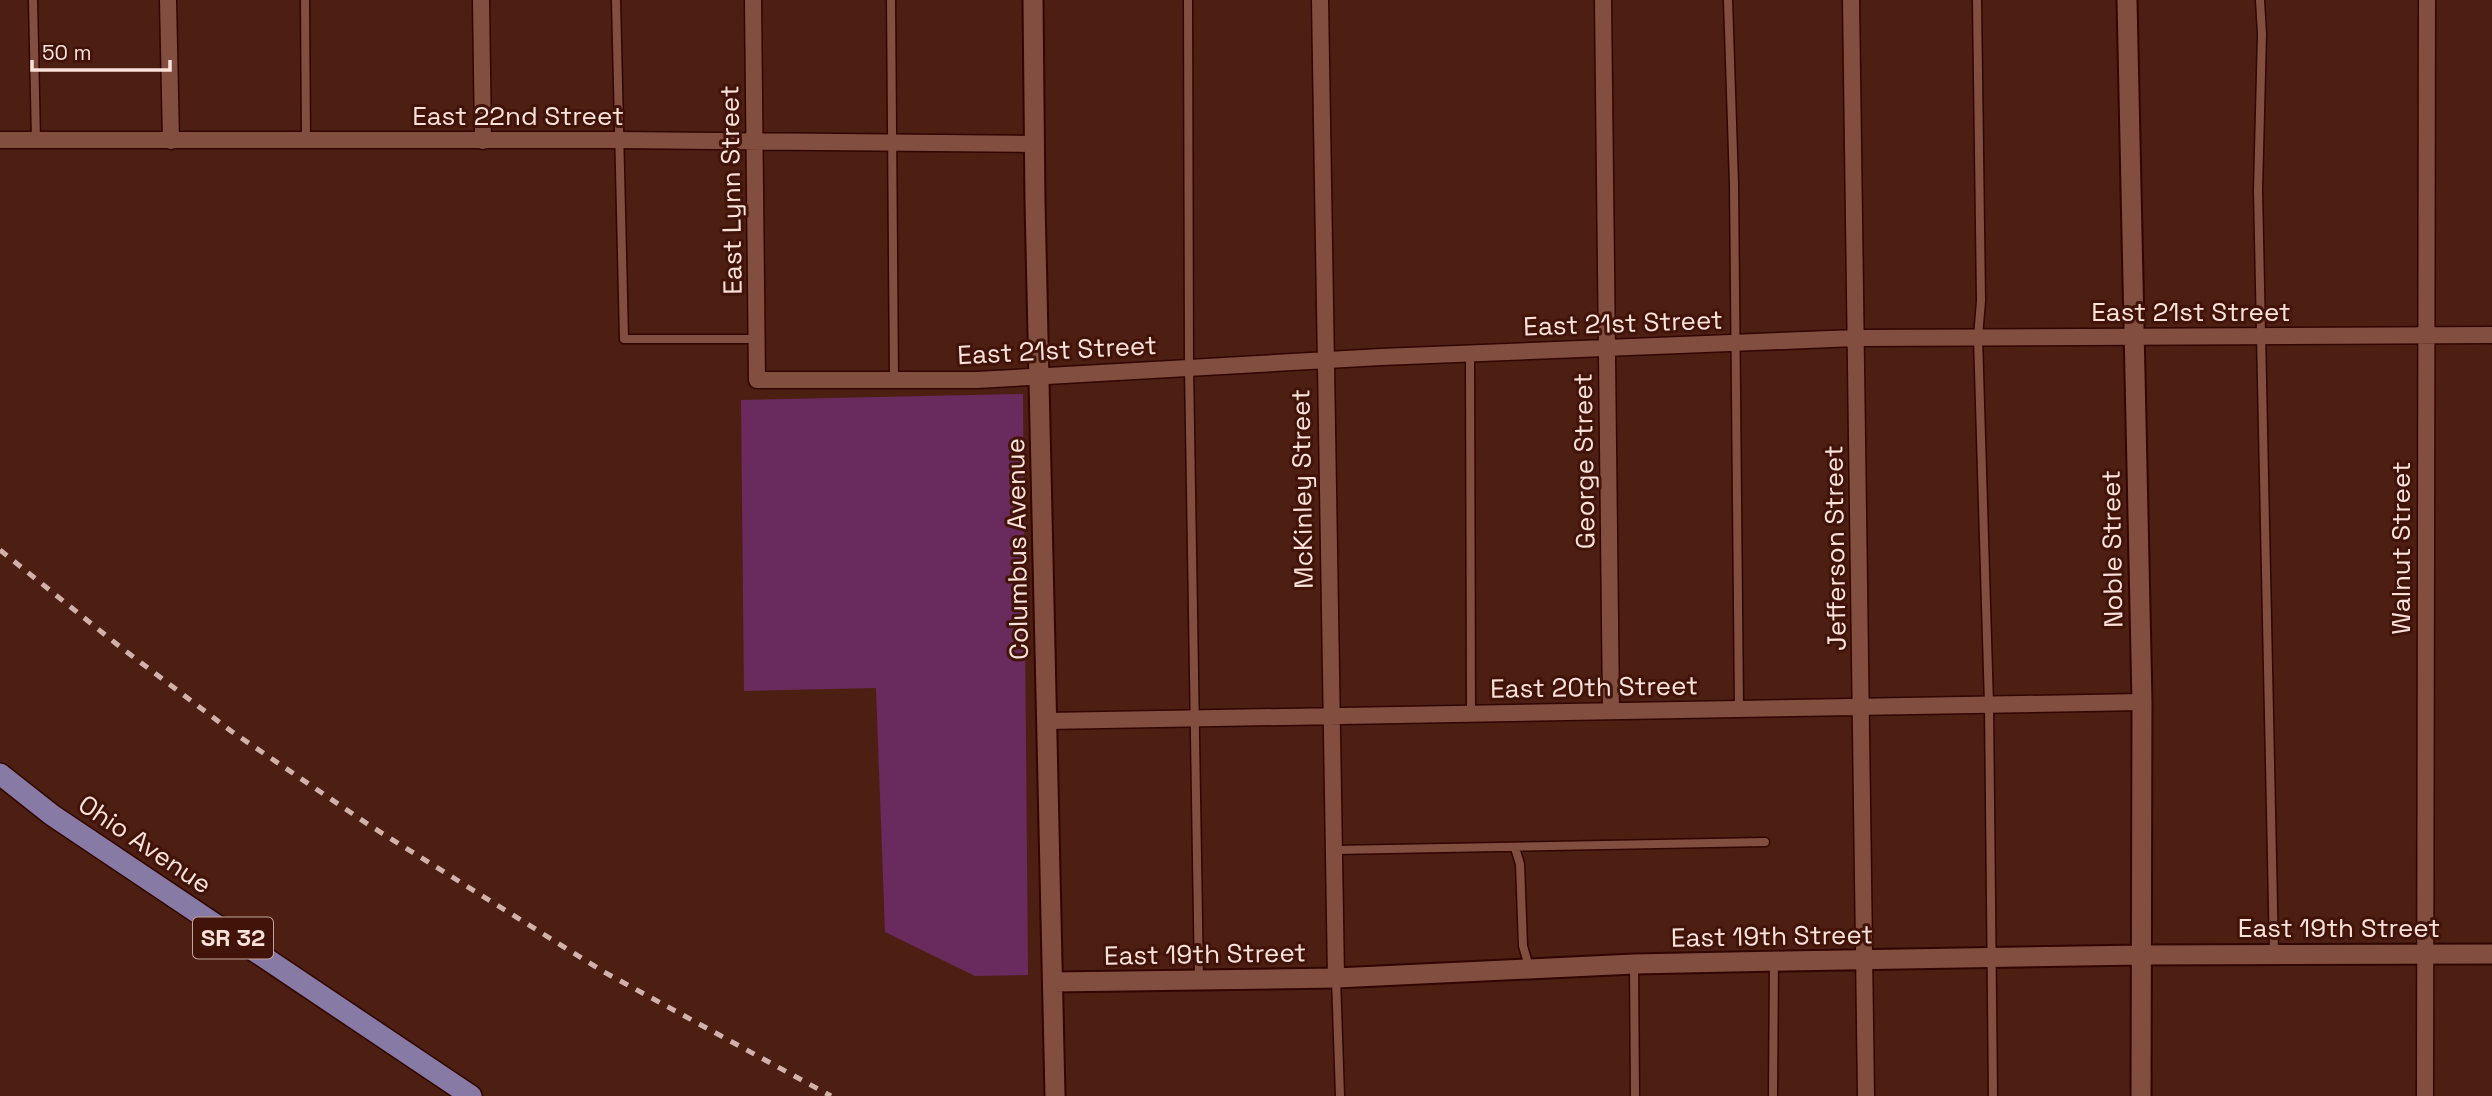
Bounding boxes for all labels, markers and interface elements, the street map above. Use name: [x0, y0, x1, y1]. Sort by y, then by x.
scale bar: [32, 28, 170, 72]
text: 50 m: [42, 39, 92, 66]
street label: East Lynn Street: [712, 85, 750, 295]
street label: East 22nd Street: [412, 99, 624, 133]
street label: East 21st Street: [2091, 295, 2291, 329]
street label: East 21st Street: [1523, 303, 1723, 343]
street label: East 21st Street: [956, 328, 1158, 372]
street label: George Street: [1565, 373, 1603, 549]
street label: McKinley Street: [1283, 389, 1321, 589]
street label: Columbus Avenue: [998, 438, 1036, 660]
street label: Jefferson Street: [1816, 445, 1854, 651]
street label: Walnut Street: [2384, 461, 2418, 635]
street label: Noble Street: [2094, 470, 2130, 628]
street label: East 20th Street: [1490, 668, 1698, 706]
street label: Ohio Avenue: [72, 787, 218, 901]
street label: East 19th Street: [2238, 911, 2440, 945]
street label: East 19th Street: [1671, 917, 1873, 955]
road number: SR 32: [193, 918, 273, 958]
street label: East 19th Street: [1104, 935, 1306, 973]

